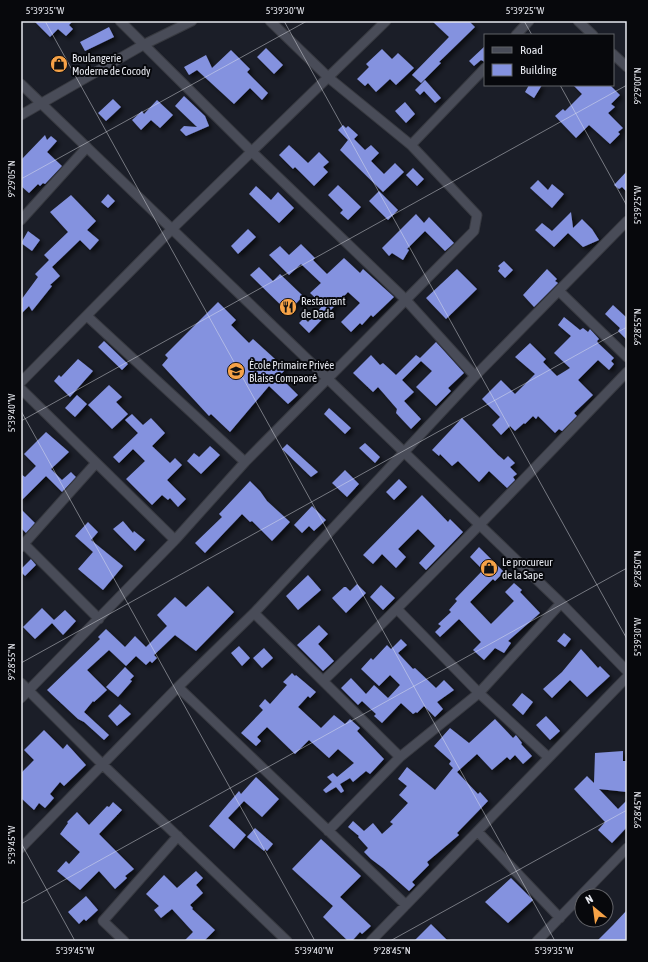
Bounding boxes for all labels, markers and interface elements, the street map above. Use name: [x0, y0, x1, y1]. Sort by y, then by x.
text: 5°39'35"W: [26, 5, 65, 16]
text: 5°39'30"W: [266, 5, 305, 16]
text: 5°39'25"W: [506, 5, 545, 16]
legend: [484, 34, 614, 86]
text: Road: [520, 43, 543, 57]
place label: Boulangerie Moderne de Cocody: [72, 52, 151, 77]
shop icon: Boulangerie Moderne de Cocody: [49, 54, 69, 74]
text: Building: [520, 63, 558, 77]
text: 9°29'00"N: [632, 67, 643, 105]
text: 9°29'05"N: [6, 160, 17, 198]
text: 5°39'25"W: [632, 185, 643, 224]
place label: Restaurant de Dada: [301, 295, 346, 320]
restaurant icon: Restaurant de Dada: [278, 297, 298, 317]
text: 9°28'55"N: [632, 308, 643, 346]
place label: École Primaire Privée Blaise Compaoré: [249, 359, 334, 384]
school or university icon: École Primaire Privée Blaise Compaoré: [226, 361, 246, 381]
text: 5°39'40"W: [6, 393, 17, 432]
text: 9°28'50"N: [632, 550, 643, 588]
place label: Le procureur de la Sape: [502, 556, 553, 581]
shop icon: Le procureur de la Sape: [479, 558, 499, 578]
text: 5°39'30"W: [632, 617, 643, 656]
text: 9°28'55"N: [6, 643, 17, 681]
text: 9°28'45"N: [632, 791, 643, 829]
text: 5°39'45"W: [6, 825, 17, 864]
north arrow: [574, 888, 614, 928]
text: N: [583, 892, 595, 906]
text: 5°39'45"W: [56, 945, 95, 956]
text: 5°39'40"W: [295, 945, 334, 956]
text: 9°28'45"N: [373, 945, 411, 956]
text: 5°39'35"W: [535, 945, 574, 956]

